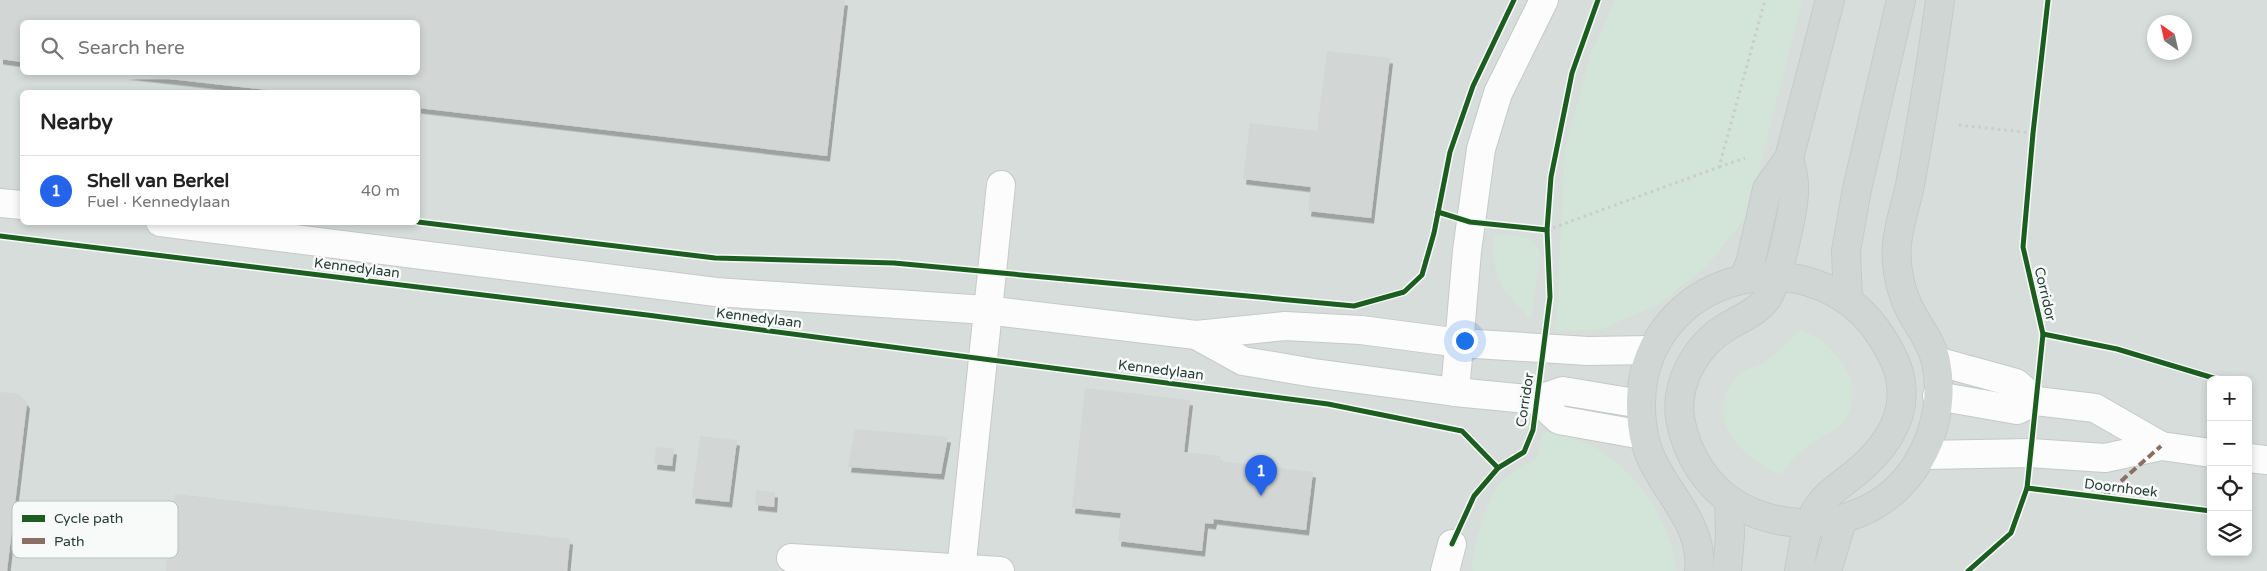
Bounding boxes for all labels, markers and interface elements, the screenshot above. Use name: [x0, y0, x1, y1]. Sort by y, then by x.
north arrow: [2147, 15, 2192, 60]
search box: [20, 20, 420, 75]
icon: search: [38, 34, 66, 62]
text: Search here: [78, 37, 185, 59]
text: Nearby: [40, 110, 113, 135]
text: Shell van Berkel: [87, 170, 229, 192]
text: 1: [51, 181, 61, 201]
text: 40 m: [361, 181, 400, 201]
text: Fuel · Kennedylaan: [87, 192, 230, 212]
street label: Kennedylaan: [313, 254, 401, 282]
street label: Corridor: [2031, 265, 2060, 323]
street label: Kennedylaan: [715, 304, 803, 332]
your location: [1452, 328, 1478, 354]
street label: Kennedylaan: [1117, 356, 1205, 384]
street label: Corridor: [1512, 371, 1538, 428]
map controls: [2207, 376, 2252, 556]
button: +: [2207, 376, 2252, 421]
button: −: [2207, 421, 2252, 466]
pin: 1: [1245, 455, 1277, 496]
button: locate: [2207, 466, 2252, 511]
street label: Doornhoek: [2083, 475, 2159, 501]
legend: [12, 501, 178, 558]
text: Cycle path: [54, 510, 123, 527]
button: layers: [2207, 511, 2252, 556]
text: Path: [54, 533, 85, 550]

